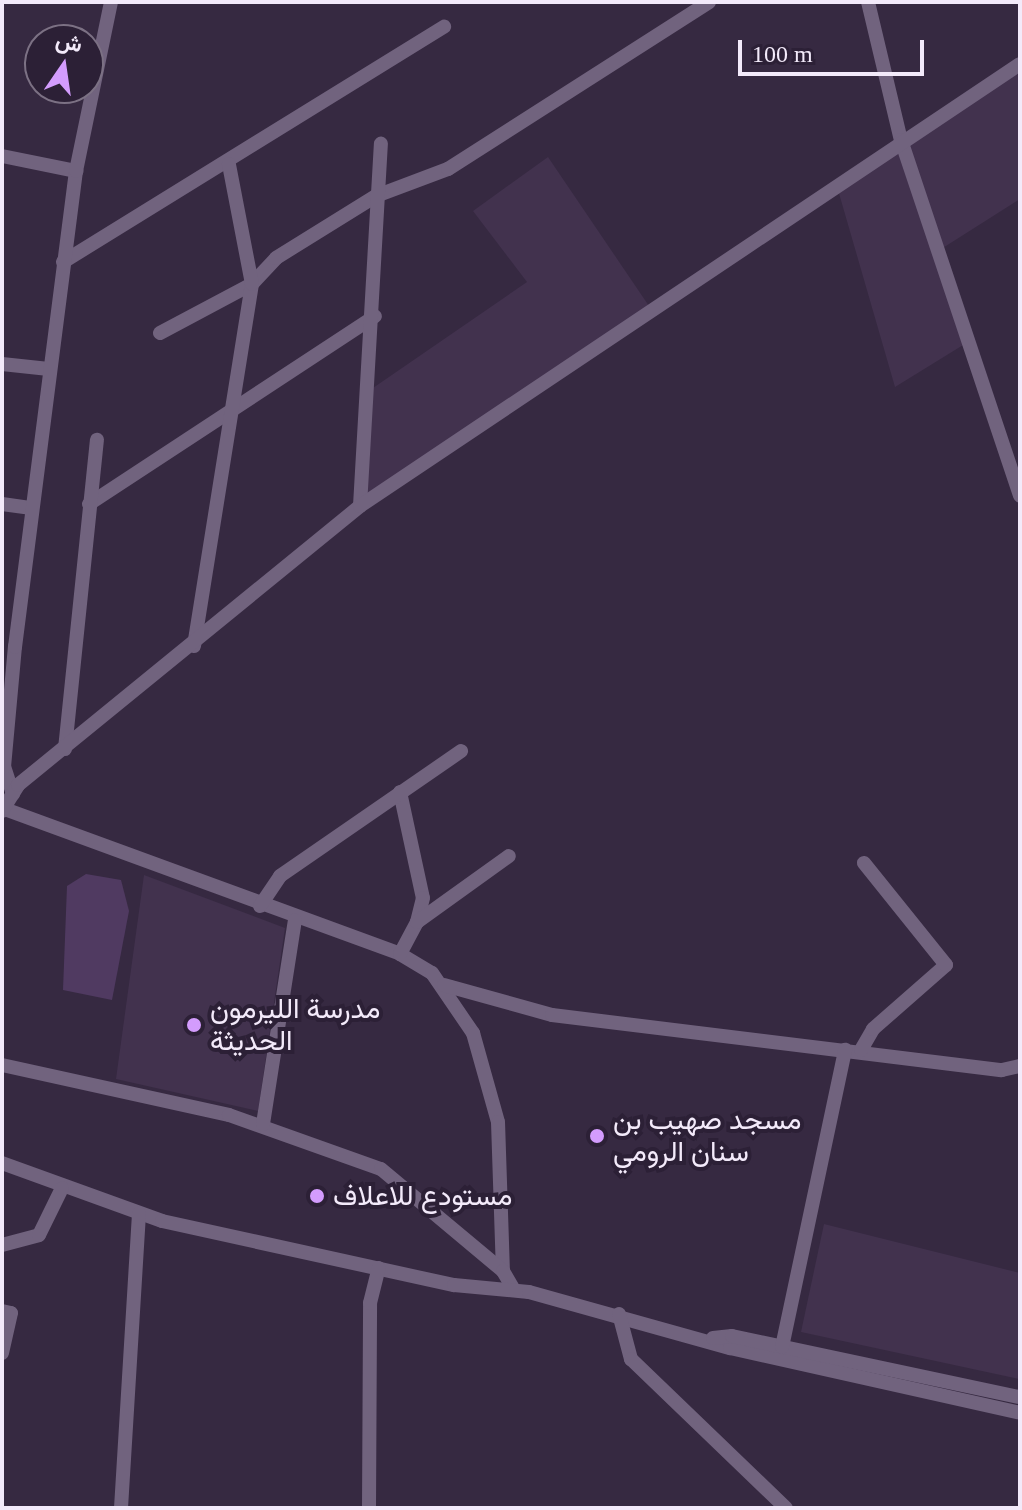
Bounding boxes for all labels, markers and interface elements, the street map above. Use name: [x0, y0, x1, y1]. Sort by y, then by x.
north arrow: [24, 24, 104, 104]
scale bar: [742, 24, 928, 74]
text: ش: [53, 27, 85, 57]
text: 100 m: [752, 41, 813, 67]
place label: مدرسة الليرمون الحديثة: [210, 992, 380, 1058]
marker: مدرسة الليرمون الحديثة: [185, 1016, 203, 1034]
place label: مسجد صهيب بن سنان الرومي: [613, 1103, 802, 1169]
marker: مسجد صهيب بن سنان الرومي: [588, 1127, 606, 1145]
place label: مستودع للاعلاف: [333, 1179, 512, 1213]
marker: مستودع للاعلاف: [308, 1187, 326, 1205]

